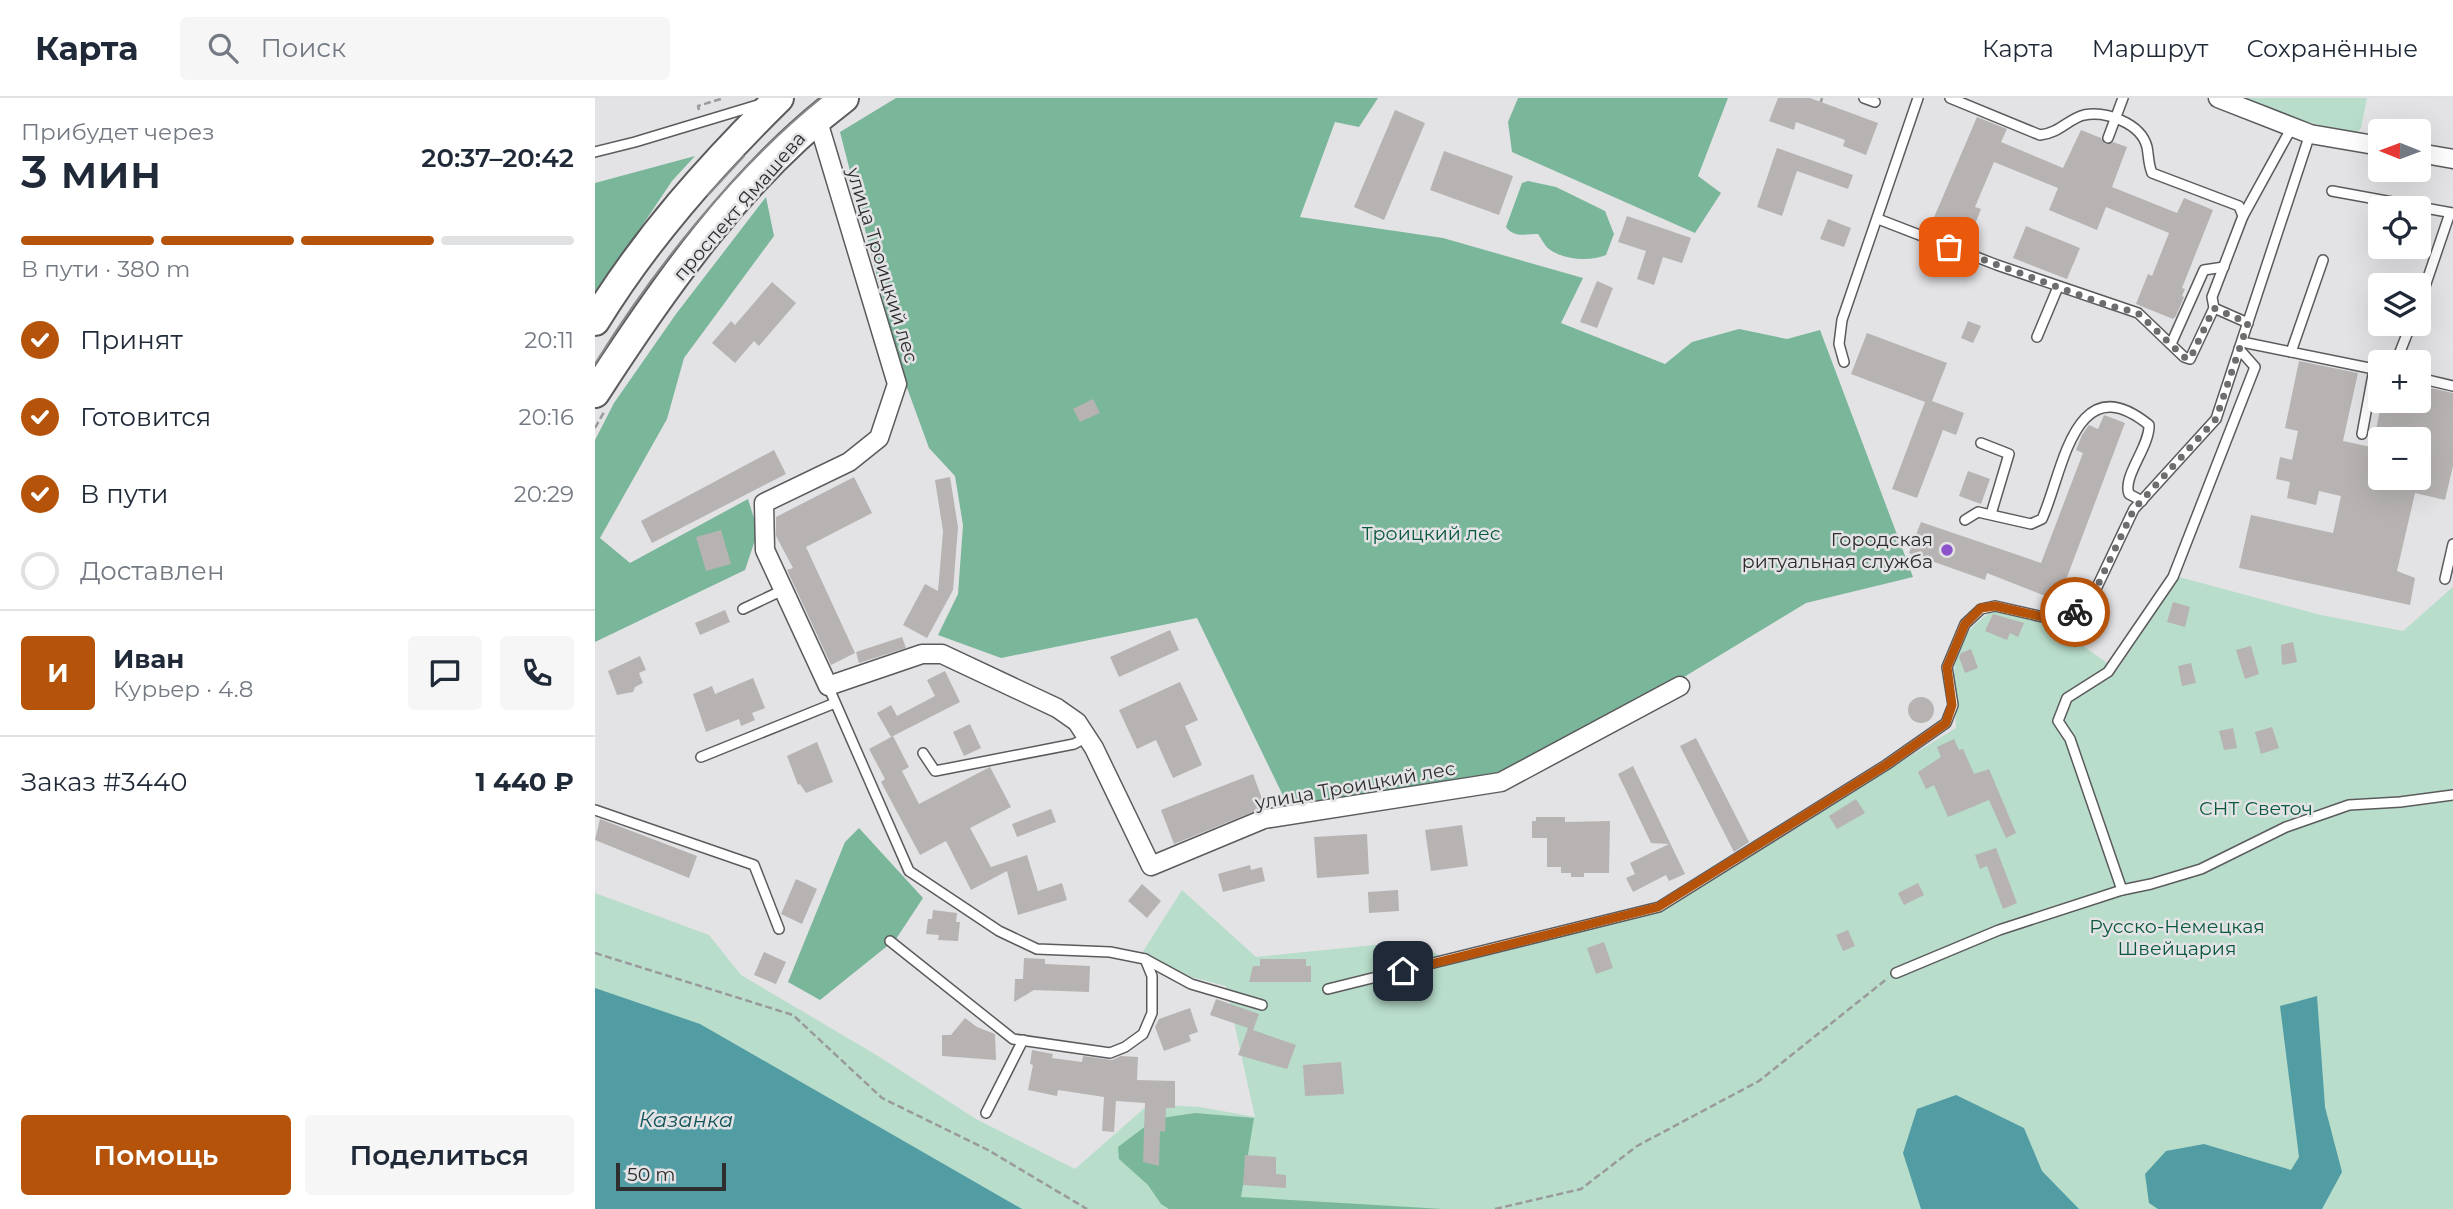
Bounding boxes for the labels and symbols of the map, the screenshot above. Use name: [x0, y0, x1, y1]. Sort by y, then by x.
north arrow: [2368, 119, 2431, 182]
street label: проспект Ямашева: [668, 127, 810, 286]
street label: улица Троицкий лес: [842, 164, 923, 366]
pin: [1919, 217, 1979, 277]
park label: Троицкий лес: [1362, 522, 1501, 545]
place label: Городская ритуальная служба: [1742, 528, 1933, 573]
marker: Городская ритуальная служба: [1939, 542, 1955, 558]
courier: [2040, 577, 2110, 647]
street label: улица Троицкий лес: [1252, 756, 1457, 815]
park label: СНТ Светоч: [2199, 797, 2313, 820]
park label: Русско-Немецкая Швейцария: [2089, 915, 2265, 960]
pin: [1373, 941, 1433, 1001]
water label: Казанка: [639, 1107, 733, 1132]
scale bar: [616, 1160, 726, 1192]

